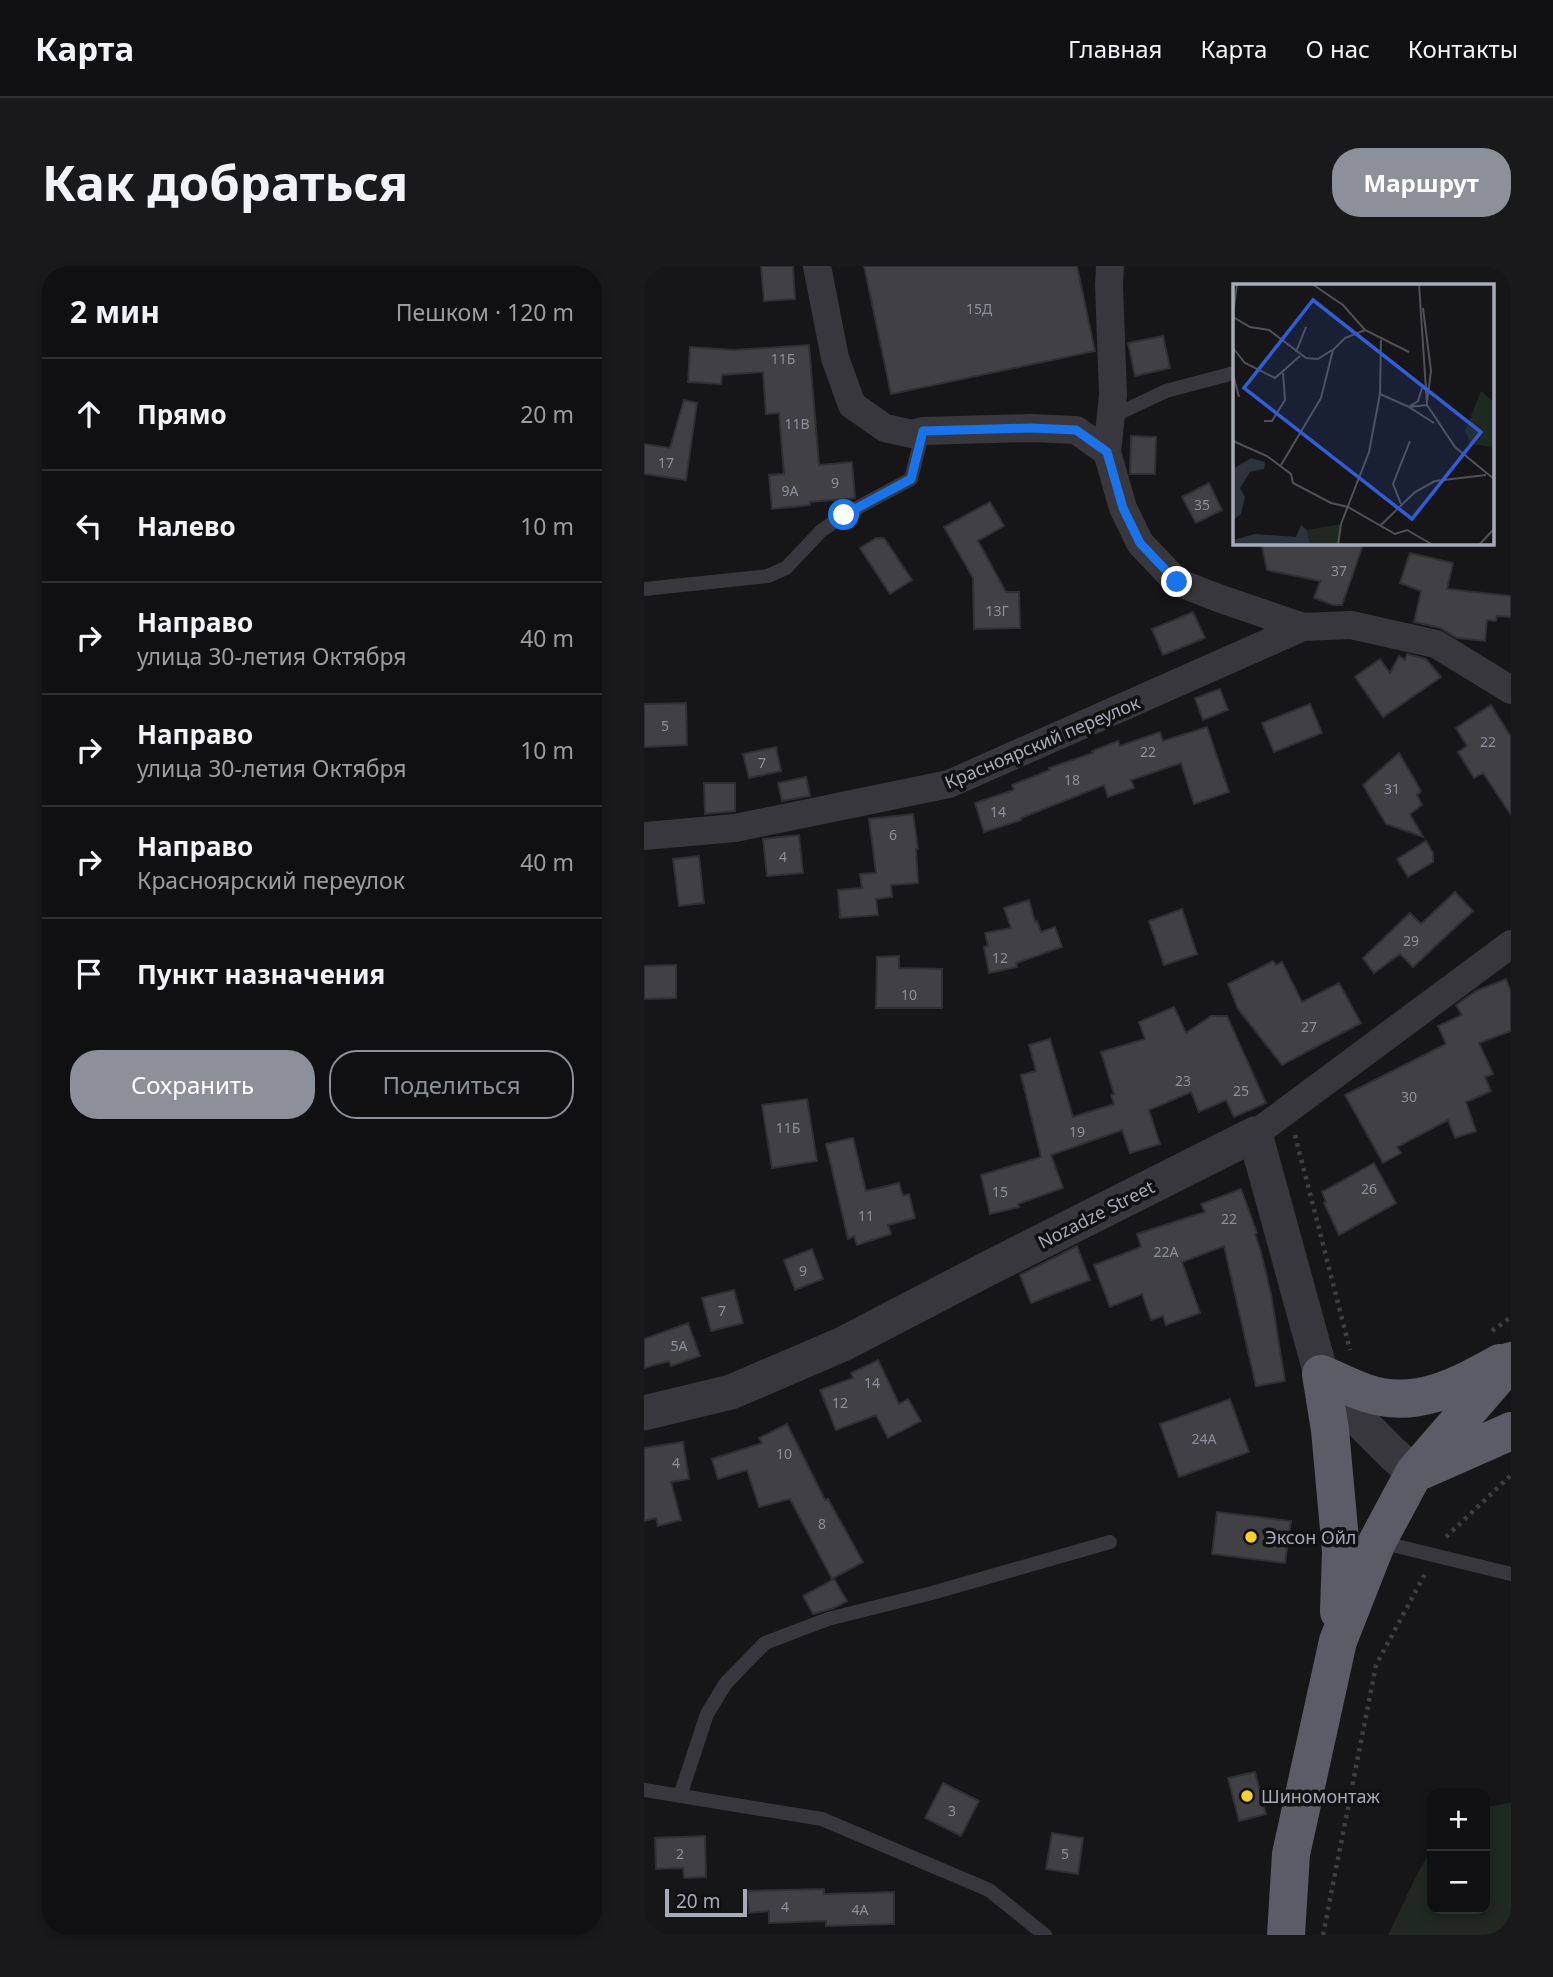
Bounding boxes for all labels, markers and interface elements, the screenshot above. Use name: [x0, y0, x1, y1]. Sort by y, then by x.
text: Карта: [35, 26, 134, 71]
text: Главная: [1068, 32, 1162, 65]
text: Карта: [1200, 32, 1267, 65]
text: О нас: [1305, 32, 1370, 65]
text: Контакты: [1408, 32, 1518, 65]
button: Маршрут: [1332, 148, 1511, 217]
text: Как добраться: [42, 149, 408, 215]
inset map: [1233, 284, 1494, 544]
text: 2 мин: [70, 291, 160, 332]
text: Пешком · 120 m: [396, 296, 574, 328]
house number: 15Д: [966, 299, 993, 318]
house number: 11Б: [771, 349, 795, 368]
icon: ahead: [70, 395, 108, 433]
text: Прямо: [137, 396, 227, 432]
text: 20 m: [520, 398, 574, 430]
house number: 11В: [784, 414, 810, 433]
house number: 17: [658, 453, 674, 472]
house number: 9: [831, 473, 839, 492]
house number: 9А: [782, 481, 799, 500]
house number: 35: [1194, 495, 1210, 514]
route start: [828, 499, 859, 530]
icon: left: [70, 507, 108, 545]
text: Налево: [137, 508, 236, 544]
text: 10 m: [520, 510, 574, 542]
house number: 37: [1331, 561, 1347, 580]
route end: [1161, 566, 1192, 597]
house number: 13Г: [985, 601, 1009, 620]
text: Направо: [137, 604, 253, 640]
icon: right: [70, 619, 108, 657]
text: 40 m: [520, 622, 574, 654]
text: улица 30-летия Октября: [137, 640, 407, 672]
street label: Красноярский переулок: [941, 690, 1144, 794]
text: Направо: [137, 716, 253, 752]
house number: 5: [661, 716, 669, 735]
icon: right: [70, 731, 108, 769]
house number: 22: [1480, 732, 1496, 751]
text: 10 m: [520, 734, 574, 766]
house number: 22: [1140, 742, 1156, 761]
text: улица 30-летия Октября: [137, 752, 407, 784]
house number: 7: [758, 753, 766, 772]
house number: 18: [1064, 770, 1080, 789]
house number: 31: [1384, 779, 1400, 798]
house number: 14: [990, 802, 1006, 821]
house number: 6: [889, 825, 897, 844]
text: Направо: [137, 828, 253, 864]
icon: right: [70, 843, 108, 881]
text: 40 m: [520, 846, 574, 878]
house number: 4: [779, 847, 787, 866]
text: Красноярский переулок: [137, 864, 405, 896]
house number: 29: [1403, 931, 1419, 950]
house number: 12: [992, 948, 1008, 967]
icon: arrive: [70, 955, 108, 993]
text: Пункт назначения: [137, 956, 385, 992]
house number: 10: [901, 985, 917, 1004]
house number: 27: [1301, 1017, 1317, 1036]
button: Сохранить: [70, 1050, 315, 1119]
button: Поделиться: [329, 1050, 574, 1119]
house number: 23: [1175, 1071, 1191, 1090]
house number: 25: [1233, 1081, 1249, 1100]
house number: 30: [1401, 1087, 1417, 1106]
house number: 11Б: [776, 1118, 800, 1137]
house number: 19: [1069, 1122, 1085, 1141]
street label: Nozadze Street: [1034, 1174, 1159, 1254]
house number: 26: [1361, 1179, 1377, 1198]
house number: 15: [992, 1182, 1008, 1201]
house number: 11: [858, 1206, 874, 1225]
house number: 22: [1221, 1209, 1237, 1228]
house number: 22А: [1154, 1242, 1179, 1261]
house number: 9: [799, 1261, 807, 1280]
house number: 7: [718, 1301, 726, 1320]
house number: 5А: [671, 1336, 688, 1355]
house number: 14: [864, 1373, 880, 1392]
house number: 12: [832, 1393, 848, 1412]
house number: 24А: [1192, 1429, 1217, 1448]
house number: 10: [776, 1444, 792, 1463]
house number: 4: [672, 1453, 680, 1472]
house number: 8: [818, 1514, 826, 1533]
place label: Эксон Ойл: [1265, 1525, 1356, 1549]
marker: Эксон Ойл: [1243, 1529, 1259, 1545]
place label: Шиномонтаж: [1261, 1784, 1380, 1808]
marker: Шиномонтаж: [1239, 1788, 1255, 1804]
map controls: [1427, 1788, 1490, 1914]
button: +: [1427, 1788, 1490, 1851]
house number: 3: [948, 1801, 956, 1820]
house number: 2: [676, 1844, 684, 1863]
house number: 5: [1061, 1844, 1069, 1863]
button: −: [1427, 1851, 1490, 1914]
scale bar: [665, 1886, 747, 1918]
text: 20 m: [676, 1888, 720, 1914]
house number: 4: [781, 1897, 789, 1916]
house number: 4А: [852, 1900, 869, 1919]

